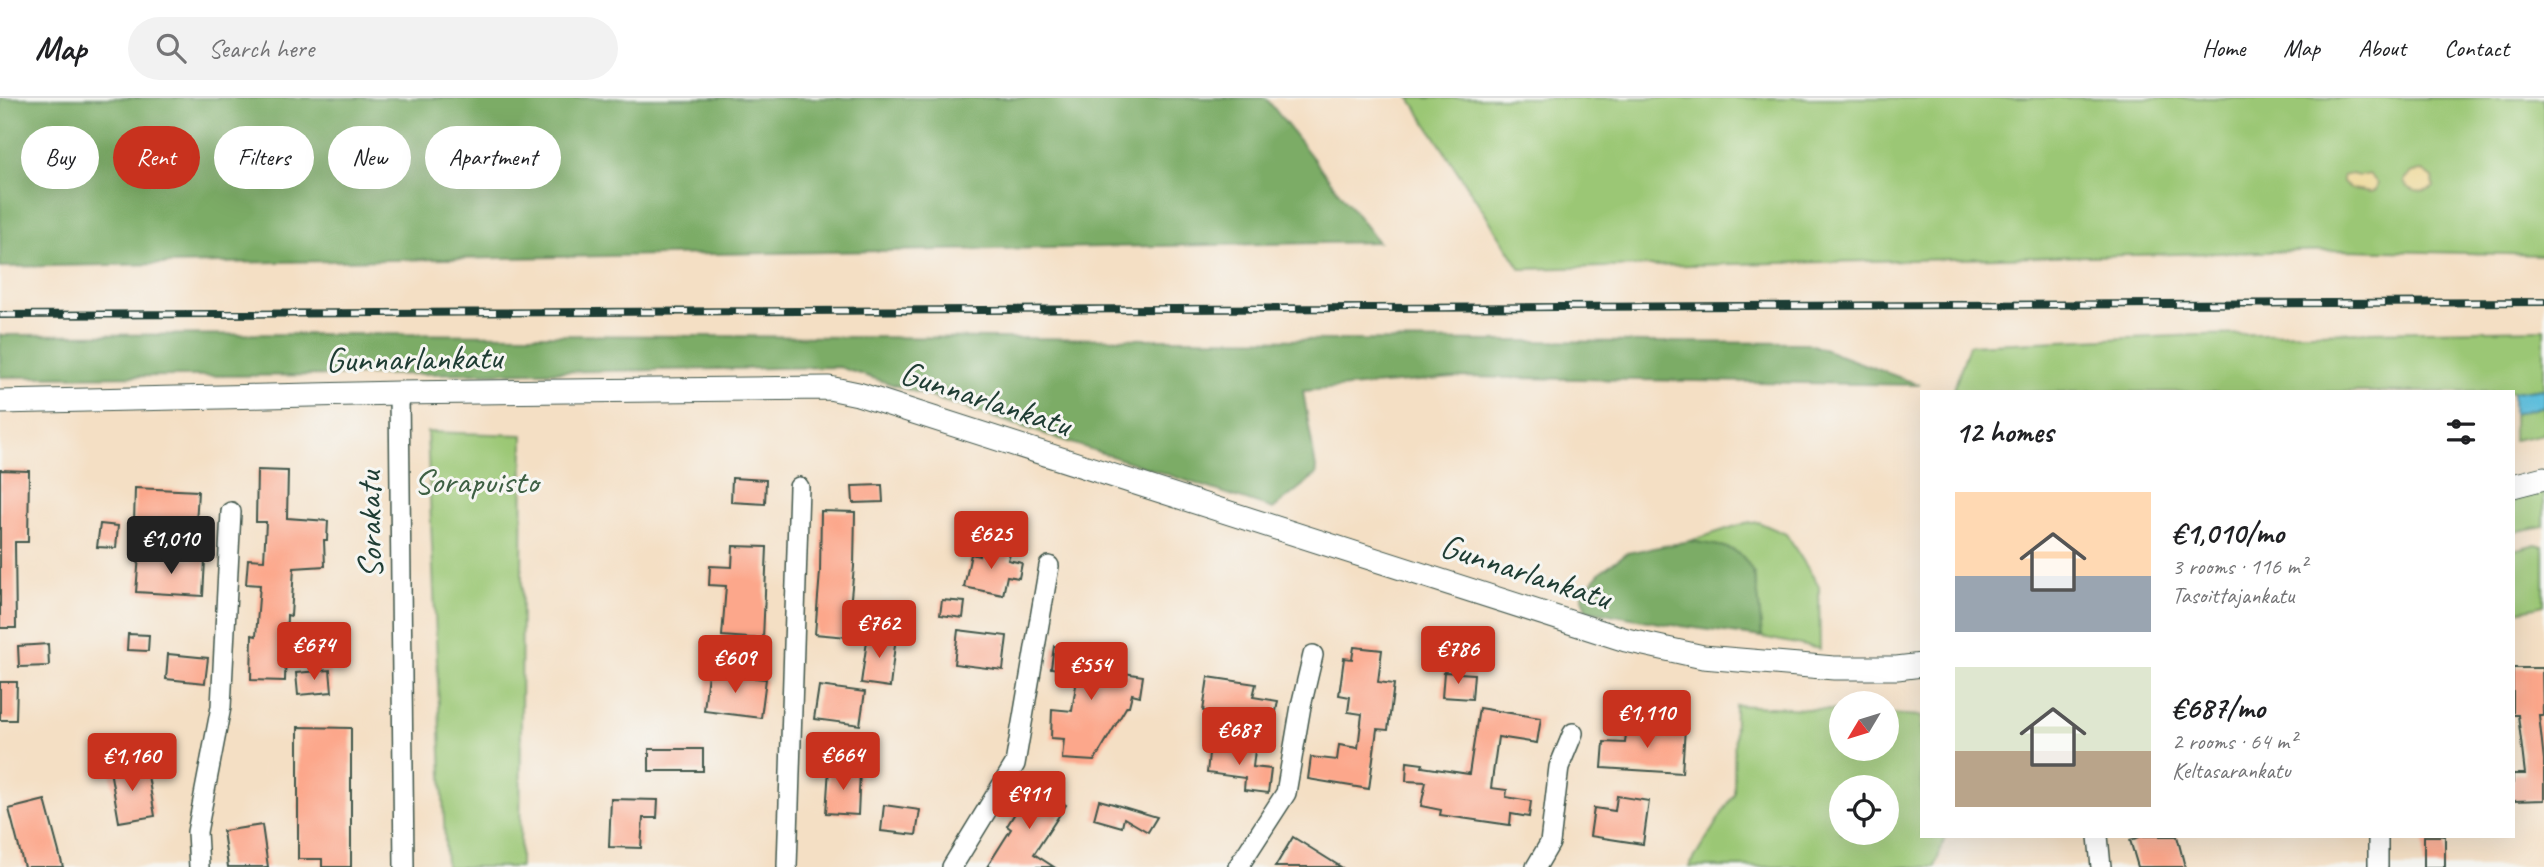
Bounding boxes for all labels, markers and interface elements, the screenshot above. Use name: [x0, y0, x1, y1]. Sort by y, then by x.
search box: [128, 17, 618, 80]
text: Map: [35, 27, 86, 69]
icon: search: [152, 29, 190, 67]
text: Search here: [208, 32, 314, 65]
text: Home: [2202, 33, 2245, 63]
text: Map: [2283, 33, 2320, 63]
text: About: [2358, 33, 2406, 63]
text: Contact: [2444, 33, 2509, 63]
chip: Buy: [21, 126, 99, 189]
chip: Rent: [113, 126, 200, 189]
chip: Filters: [214, 126, 314, 189]
chip: New: [328, 126, 411, 189]
chip: Apartment: [425, 126, 561, 189]
street label: Gunnarlankatu: [325, 334, 505, 383]
street label: Gunnarlankatu: [895, 350, 1079, 448]
text: 12 homes: [1955, 413, 2053, 451]
icon: filters: [2442, 413, 2480, 451]
park label: Sorapuisto: [414, 459, 542, 504]
street label: Sorakatu: [346, 469, 393, 579]
pin: €625: [950, 512, 1032, 571]
text: €1,010/mo: [2172, 514, 2284, 552]
pin: €1,010: [114, 517, 228, 576]
text: €625: [970, 519, 1012, 548]
icon: home: [2011, 520, 2095, 604]
street label: Gunnarlankatu: [1435, 523, 1619, 621]
text: €1,010: [143, 524, 199, 553]
text: 3 rooms · 116 m²: [2172, 552, 2307, 581]
text: Tasoittajankatu: [2172, 581, 2294, 610]
pin: €762: [838, 601, 920, 660]
text: €762: [858, 608, 900, 637]
pin: €674: [273, 622, 355, 682]
pin: €786: [1417, 626, 1499, 686]
text: €674: [293, 630, 335, 659]
text: €786: [1437, 634, 1479, 663]
pin: €609: [694, 636, 776, 695]
pin: €554: [1050, 642, 1132, 702]
text: €609: [714, 643, 756, 672]
text: €554: [1071, 650, 1111, 679]
text: €687/mo: [2172, 689, 2265, 727]
pin: €1,110: [1590, 690, 1704, 750]
north arrow: [1829, 691, 1899, 761]
map controls: [1829, 691, 1899, 845]
icon: home: [2011, 695, 2095, 779]
text: €1,110: [1619, 698, 1675, 727]
pin: €687: [1198, 708, 1280, 767]
text: €687: [1218, 715, 1260, 744]
text: 2 rooms · 64 m²: [2172, 727, 2296, 756]
pin: €664: [802, 732, 884, 792]
pin: €1,160: [75, 734, 189, 793]
text: €664: [822, 740, 864, 769]
text: €1,160: [104, 741, 160, 770]
text: Keltasarankatu: [2172, 756, 2291, 785]
pin: €911: [988, 772, 1070, 831]
button: locate: [1829, 775, 1899, 845]
text: €911: [1008, 779, 1050, 808]

